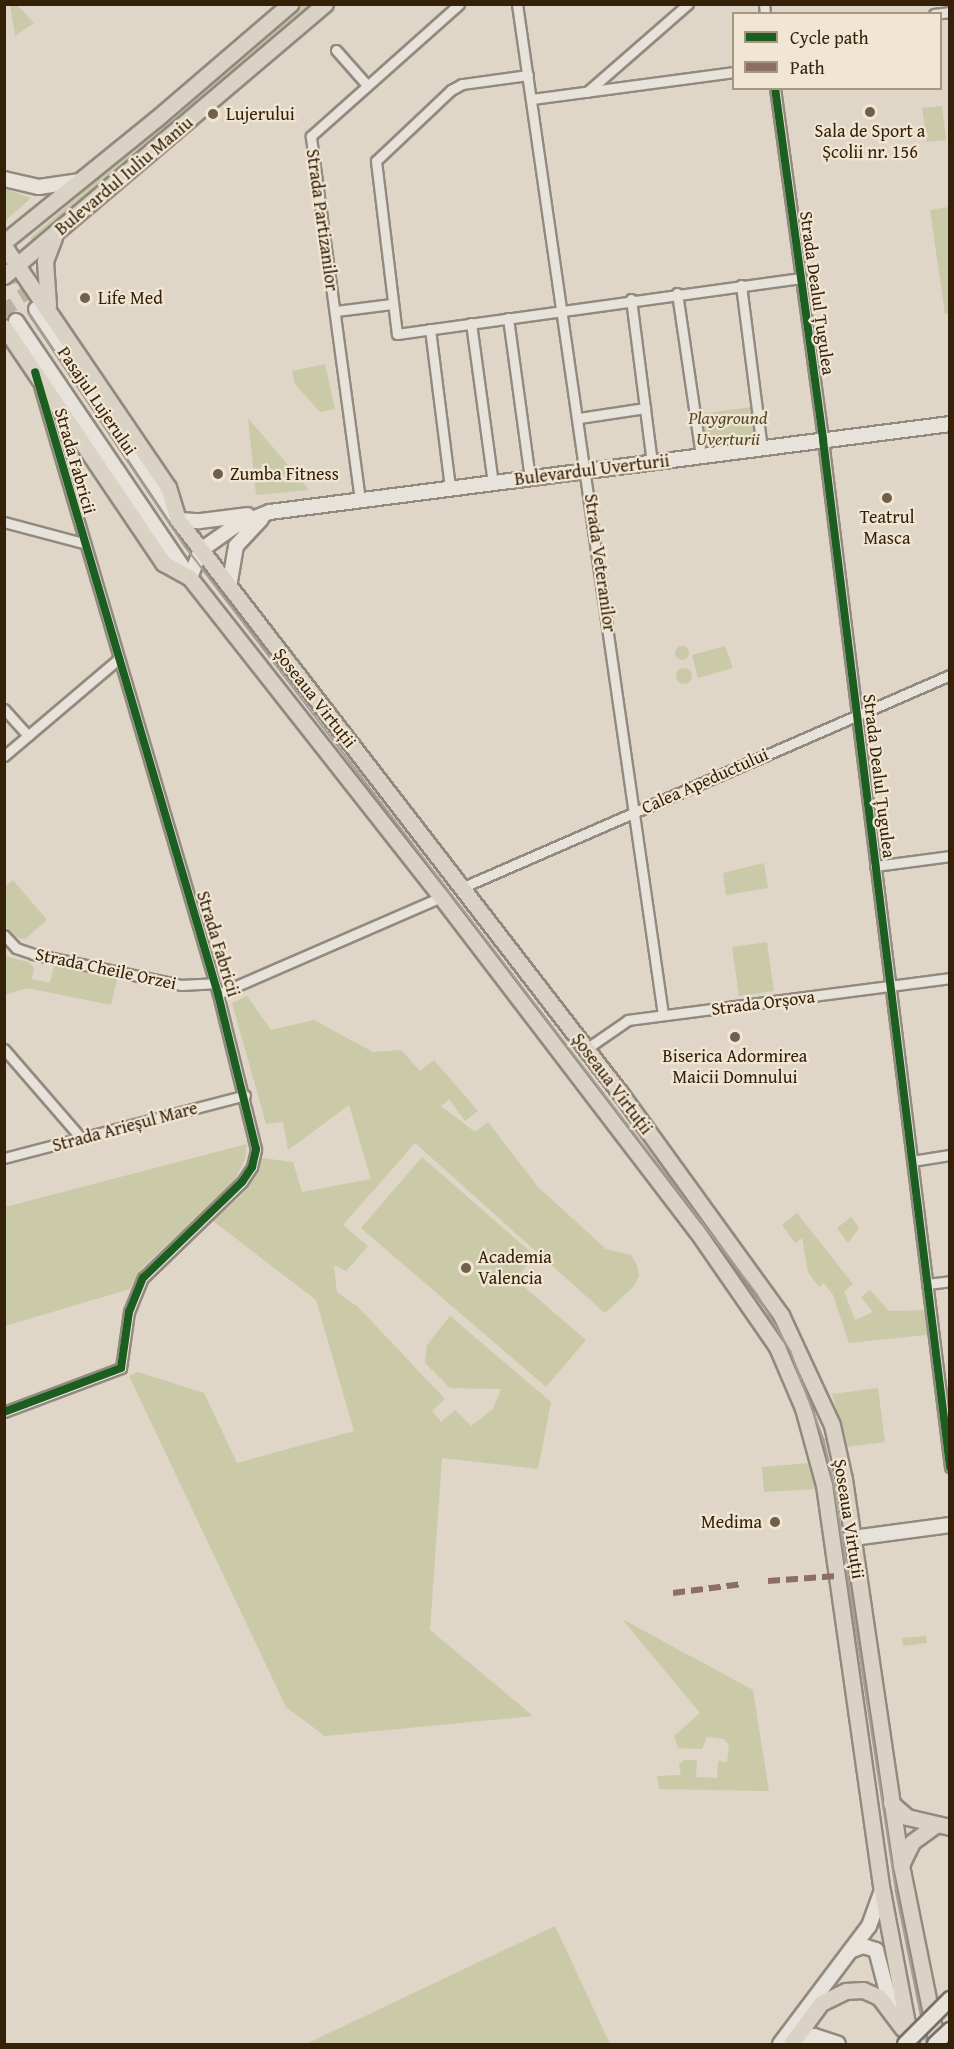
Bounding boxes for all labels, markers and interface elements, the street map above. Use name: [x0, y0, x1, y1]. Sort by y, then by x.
legend: [732, 12, 942, 90]
text: Cycle path: [790, 24, 869, 51]
text: Path: [790, 54, 825, 81]
place label: Lujerului: [226, 103, 295, 125]
marker: Lujerului: [204, 105, 222, 123]
marker: Sala de Sport a Școlii nr. 156: [863, 105, 877, 119]
street label: Bulevardul Iuliu Maniu: [51, 112, 197, 240]
place label: Sala de Sport a Școlii nr. 156: [815, 121, 925, 164]
street label: Strada Partizanilor: [301, 148, 343, 292]
street label: Strada Dealul Țugulea: [795, 210, 839, 376]
place label: Life Med: [98, 287, 163, 309]
marker: Life Med: [76, 289, 94, 307]
street label: Pasajul Lujerului: [53, 343, 141, 459]
street label: Strada Fabricii: [50, 405, 100, 517]
park label: Playground Uverturii: [688, 408, 768, 450]
street label: Bulevardul Uverturii: [513, 450, 671, 490]
place label: Zumba Fitness: [230, 463, 339, 485]
marker: Zumba Fitness: [211, 467, 225, 481]
marker: Teatrul Masca: [880, 491, 894, 505]
street label: Strada Veteranilor: [580, 492, 620, 634]
place label: Teatrul Masca: [860, 507, 914, 550]
street label: Șoseaua Virtuții: [269, 644, 361, 752]
street label: Strada Dealul Țugulea: [858, 693, 900, 859]
street label: Calea Apeductului: [638, 743, 772, 819]
street label: Strada Fabricii: [192, 889, 244, 999]
street label: Strada Cheile Orzei: [34, 944, 178, 994]
street label: Strada Orșova: [710, 986, 816, 1020]
street label: Șoseaua Virtuții: [567, 1029, 657, 1139]
marker: Biserica Adormirea Maicii Domnului: [728, 1030, 742, 1044]
place label: Biserica Adormirea Maicii Domnului: [663, 1046, 807, 1088]
street label: Strada Arieșul Mare: [50, 1097, 200, 1157]
place label: Academia Valencia: [478, 1247, 552, 1290]
marker: Academia Valencia: [459, 1261, 473, 1275]
street label: Șoseaua Virtuții: [829, 1458, 869, 1580]
place label: Medima: [701, 1511, 762, 1533]
marker: Medima: [766, 1513, 784, 1531]

